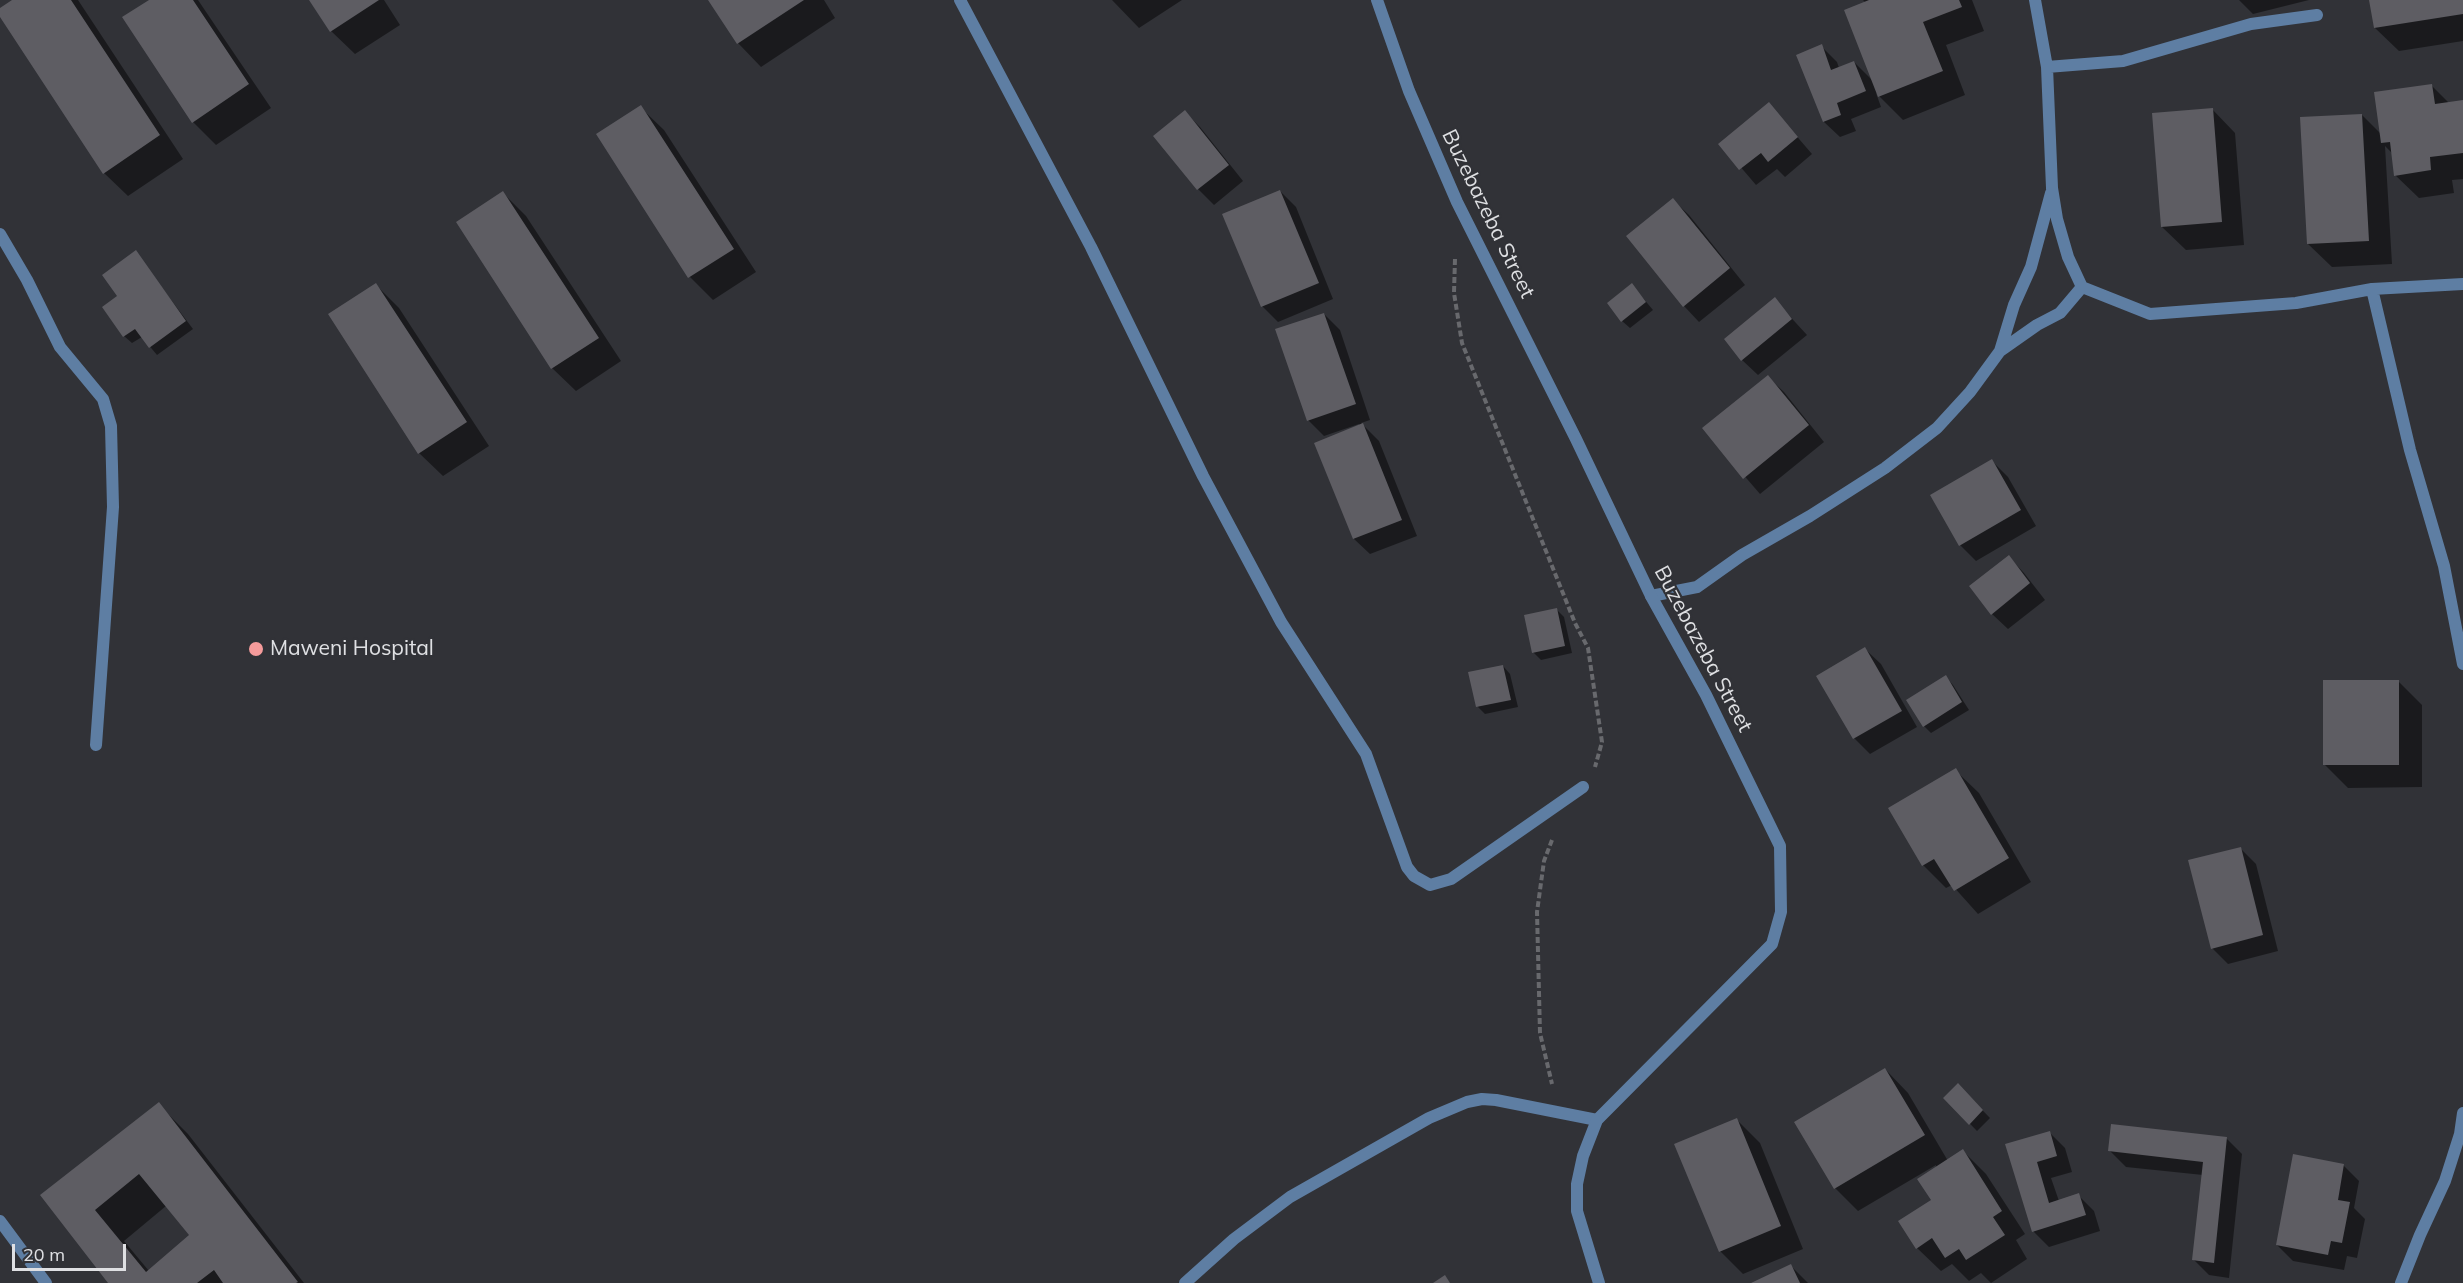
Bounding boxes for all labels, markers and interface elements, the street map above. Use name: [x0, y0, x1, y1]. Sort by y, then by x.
street label: Buzebazeba Street: [1436, 126, 1540, 302]
street label: Buzebazeba Street: [1649, 562, 1757, 736]
place label: Maweni Hospital: [270, 636, 434, 662]
marker: Maweni Hospital: [247, 640, 265, 658]
scale bar: [15, 1232, 129, 1270]
text: 20 m: [23, 1243, 65, 1266]

